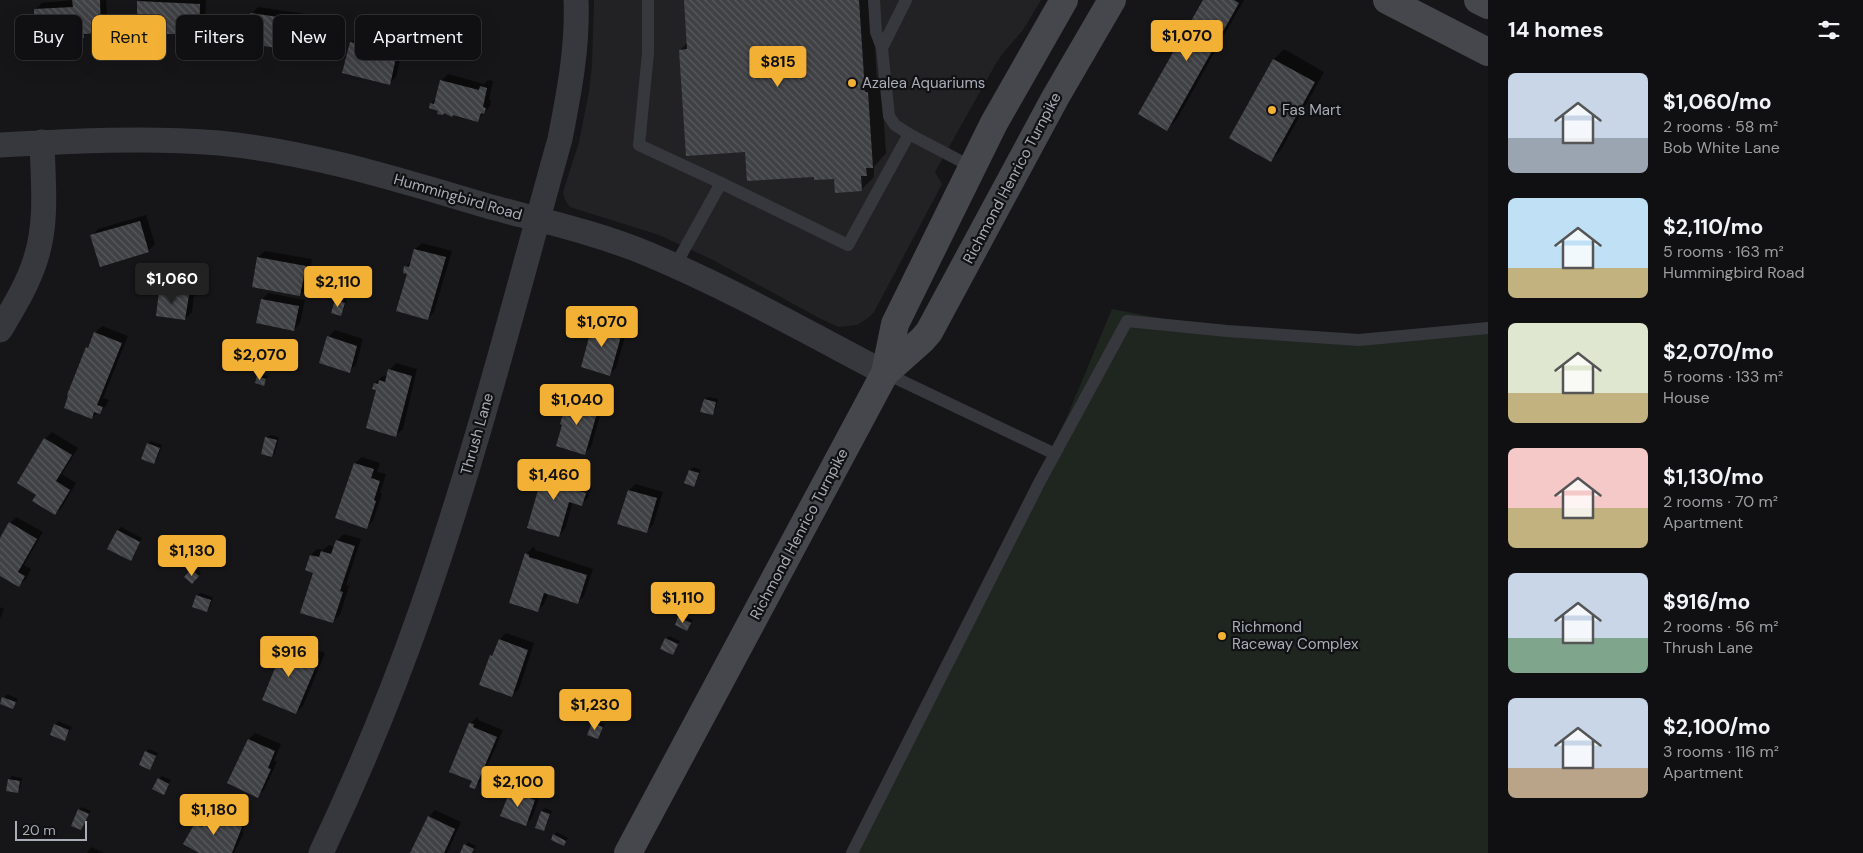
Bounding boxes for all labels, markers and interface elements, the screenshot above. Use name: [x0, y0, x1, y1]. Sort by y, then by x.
chip: Buy: [15, 15, 82, 60]
chip: Rent: [92, 15, 166, 60]
chip: Filters: [176, 15, 263, 60]
chip: New: [273, 15, 345, 60]
chip: Apartment: [355, 15, 481, 60]
text: 14 homes: [1508, 16, 1604, 44]
icon: filters: [1815, 16, 1843, 44]
pin: $1,070: [1146, 20, 1228, 62]
text: $1,070: [1162, 25, 1212, 46]
pin: $815: [748, 46, 808, 88]
text: $815: [760, 51, 796, 72]
place label: Azalea Aquariums: [862, 73, 985, 93]
marker: Azalea Aquariums: [846, 77, 858, 89]
text: $1,060/mo: [1663, 88, 1772, 116]
street label: Richmond Henrico Turnpike: [958, 89, 1066, 267]
icon: home: [1548, 93, 1608, 153]
place label: Fas Mart: [1282, 100, 1342, 120]
marker: Fas Mart: [1266, 104, 1278, 116]
text: 2 rooms · 58 m²: [1663, 116, 1778, 137]
text: Bob White Lane: [1663, 137, 1780, 158]
street label: Hummingbird Road: [391, 169, 525, 225]
text: $2,110/mo: [1663, 213, 1763, 241]
icon: home: [1548, 218, 1608, 278]
text: 5 rooms · 163 m²: [1663, 241, 1784, 262]
pin: $1,060: [131, 262, 213, 305]
text: Hummingbird Road: [1663, 262, 1805, 283]
pin: $2,110: [297, 266, 379, 308]
text: $1,060: [146, 268, 198, 289]
text: $2,110: [315, 271, 361, 292]
pin: $1,070: [561, 306, 643, 348]
text: $1,070: [577, 311, 627, 332]
pin: $2,070: [219, 338, 301, 381]
text: $2,070/mo: [1663, 338, 1774, 366]
icon: home: [1548, 343, 1608, 403]
text: $2,070: [233, 344, 287, 365]
text: 5 rooms · 133 m²: [1663, 366, 1783, 387]
pin: $1,040: [536, 384, 618, 426]
text: House: [1663, 387, 1710, 408]
text: $1,040: [551, 389, 603, 410]
street label: Thrush Lane: [456, 391, 498, 477]
street label: Richmond Henrico Turnpike: [745, 445, 853, 623]
pin: $1,460: [513, 458, 595, 501]
text: $1,130/mo: [1663, 463, 1764, 491]
text: $1,460: [528, 464, 580, 485]
icon: home: [1548, 468, 1608, 528]
text: 2 rooms · 70 m²: [1663, 491, 1778, 512]
text: Apartment: [1663, 512, 1743, 533]
pin: $1,130: [151, 534, 233, 577]
text: $1,130: [169, 540, 215, 561]
pin: $1,110: [642, 582, 724, 624]
text: $1,110: [662, 587, 704, 608]
text: $916/mo: [1663, 588, 1750, 616]
icon: home: [1548, 593, 1608, 653]
text: 2 rooms · 56 m²: [1663, 616, 1779, 637]
place label: Richmond Raceway Complex: [1232, 617, 1359, 654]
marker: Richmond Raceway Complex: [1216, 630, 1228, 642]
pin: $916: [259, 636, 319, 678]
text: Thrush Lane: [1663, 637, 1753, 658]
text: $916: [271, 641, 307, 662]
pin: $1,230: [554, 688, 636, 731]
text: $1,230: [570, 694, 620, 715]
text: $2,100/mo: [1663, 713, 1770, 741]
icon: home: [1548, 718, 1608, 778]
text: 3 rooms · 116 m²: [1663, 741, 1779, 762]
text: Apartment: [1663, 762, 1743, 783]
pin: $2,100: [477, 766, 559, 808]
text: $2,100: [492, 771, 544, 792]
pin: $1,180: [173, 794, 255, 836]
text: $1,180: [191, 799, 237, 820]
scale bar: [15, 818, 88, 841]
text: 20 m: [22, 821, 56, 839]

